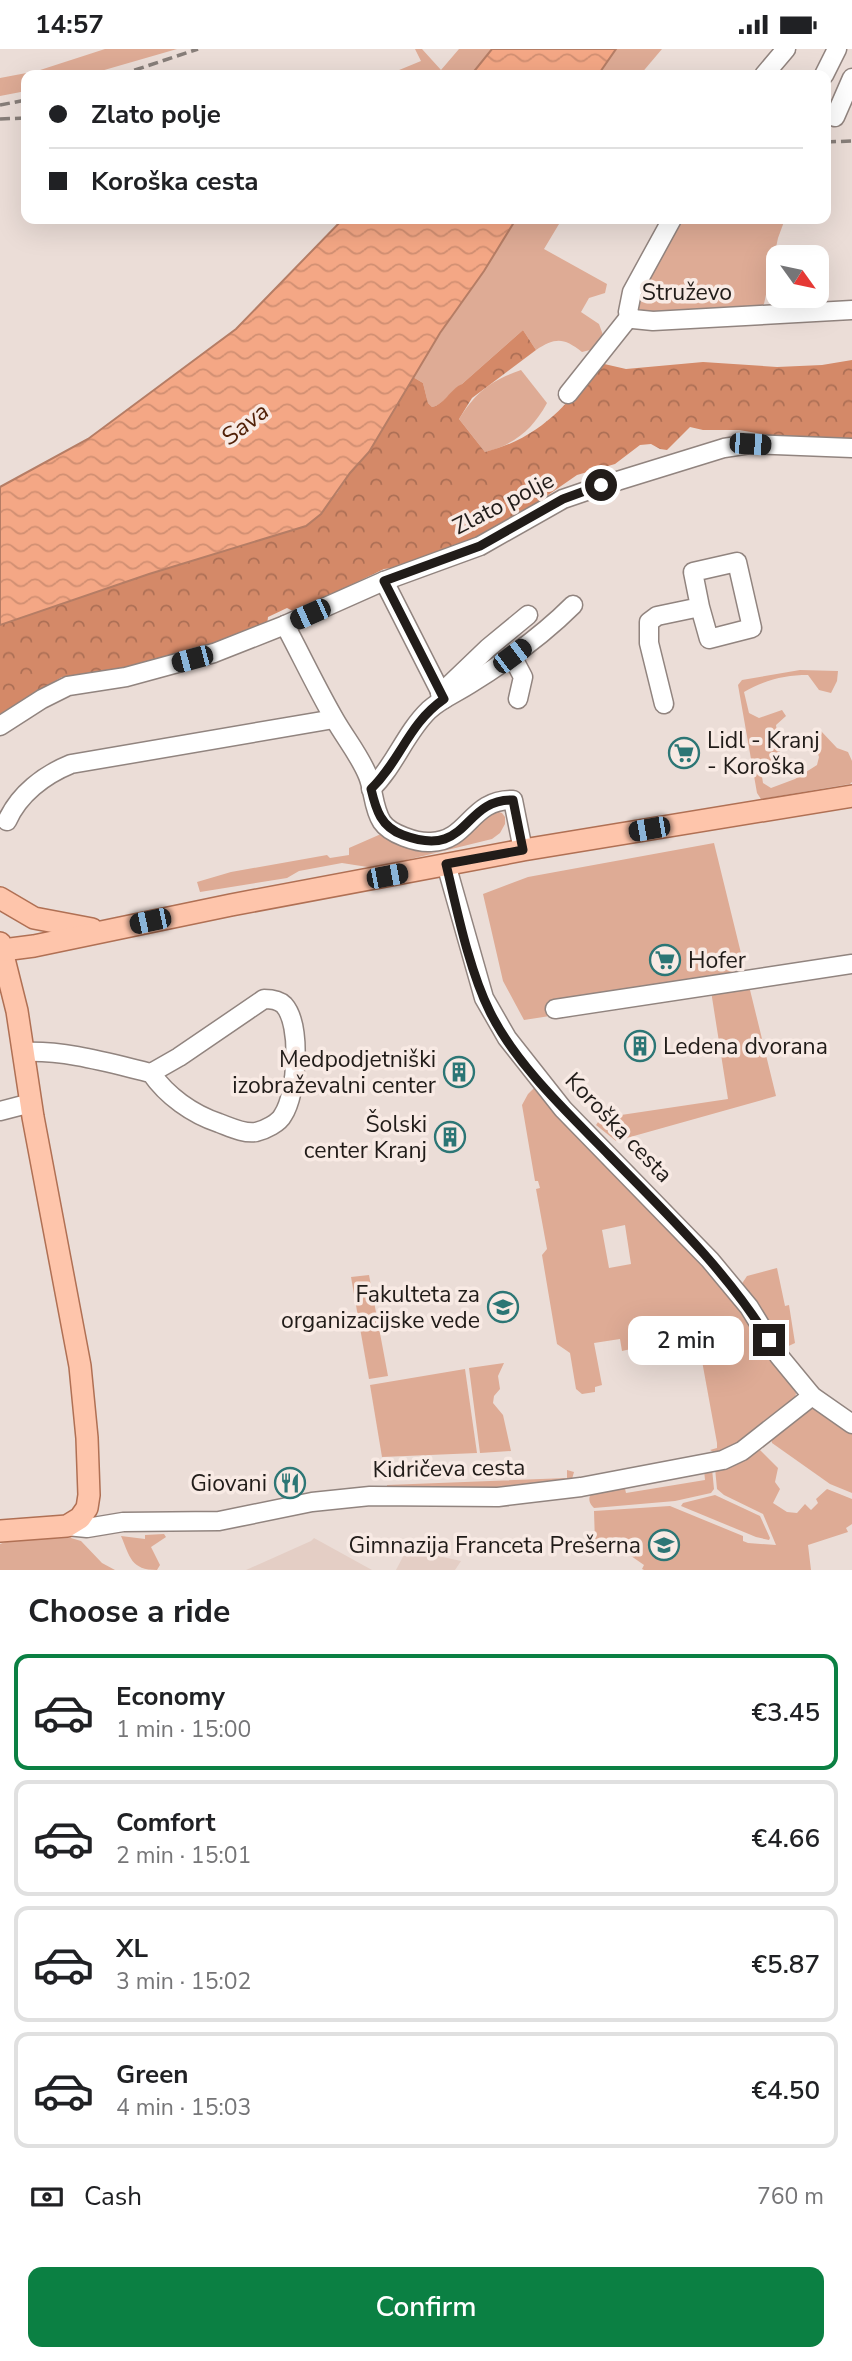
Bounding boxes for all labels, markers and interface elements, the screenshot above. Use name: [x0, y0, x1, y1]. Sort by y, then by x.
text: 14:57: [35, 7, 104, 42]
text: Zlato polje: [91, 97, 221, 132]
text: Koroška cesta: [91, 164, 258, 199]
north arrow: [766, 245, 830, 308]
map controls: [766, 245, 829, 308]
street label: Struževo: [642, 277, 732, 308]
water label: Sava: [215, 395, 275, 453]
car: [729, 432, 772, 456]
street label: Zlato polje: [447, 465, 559, 542]
route start: [585, 469, 617, 501]
car: [287, 596, 334, 632]
car: [489, 635, 536, 677]
car: [169, 643, 216, 675]
place label: Lidl - Kranj - Koroška: [707, 725, 820, 782]
supermarket icon: Lidl - Kranj - Koroška: [667, 736, 701, 770]
car: [627, 815, 672, 843]
car: [365, 862, 410, 890]
car: [128, 906, 173, 936]
supermarket icon: Hofer: [648, 943, 682, 977]
place label: Hofer: [688, 945, 747, 976]
building icon: Ledena dvorana: [623, 1029, 657, 1063]
place label: Ledena dvorana: [663, 1031, 828, 1062]
place label: Medpodjetniški izobraževalni center: [232, 1044, 437, 1101]
building icon: Medpodjetniški izobraževalni center: [442, 1055, 476, 1089]
street label: Koroška cesta: [558, 1065, 679, 1189]
place label: Šolski center Kranj: [304, 1109, 427, 1166]
building icon: Šolski center Kranj: [433, 1120, 467, 1154]
place label: Fakulteta za organizacijske vede: [281, 1279, 480, 1336]
school or university icon: Fakulteta za organizacijske vede: [486, 1290, 520, 1324]
callout: 2 min: [629, 1315, 744, 1365]
route end: [753, 1324, 785, 1356]
text: 2 min: [657, 1325, 715, 1356]
street label: Kidričeva cesta: [372, 1452, 526, 1485]
restaurant icon: Giovani: [273, 1466, 307, 1500]
place label: Giovani: [190, 1468, 267, 1499]
school or university icon: Gimnazija Franceta Prešerna: [647, 1528, 681, 1562]
place label: Gimnazija Franceta Prešerna: [349, 1530, 641, 1561]
text: Choose a ride: [28, 1590, 230, 1633]
text: Economy: [116, 1679, 225, 1714]
icon: car: [32, 1681, 95, 1744]
text: €3.45: [751, 1695, 820, 1730]
text: 1 min · 15:00: [116, 1714, 251, 1745]
text: Comfort: [116, 1805, 216, 1840]
icon: car: [32, 1807, 95, 1870]
text: €4.66: [751, 1821, 820, 1856]
text: 2 min · 15:01: [116, 1840, 251, 1871]
text: XL: [116, 1931, 148, 1966]
icon: car: [32, 1933, 95, 1996]
text: €5.87: [751, 1947, 820, 1982]
text: 3 min · 15:02: [116, 1966, 251, 1997]
text: Green: [116, 2057, 189, 2092]
icon: car: [32, 2059, 95, 2122]
text: €4.50: [751, 2073, 820, 2108]
text: 4 min · 15:03: [116, 2092, 251, 2123]
icon: cash: [28, 2178, 66, 2216]
text: Cash: [84, 2179, 142, 2214]
text: 760 m: [757, 2181, 824, 2212]
button: Confirm: [28, 2267, 824, 2347]

